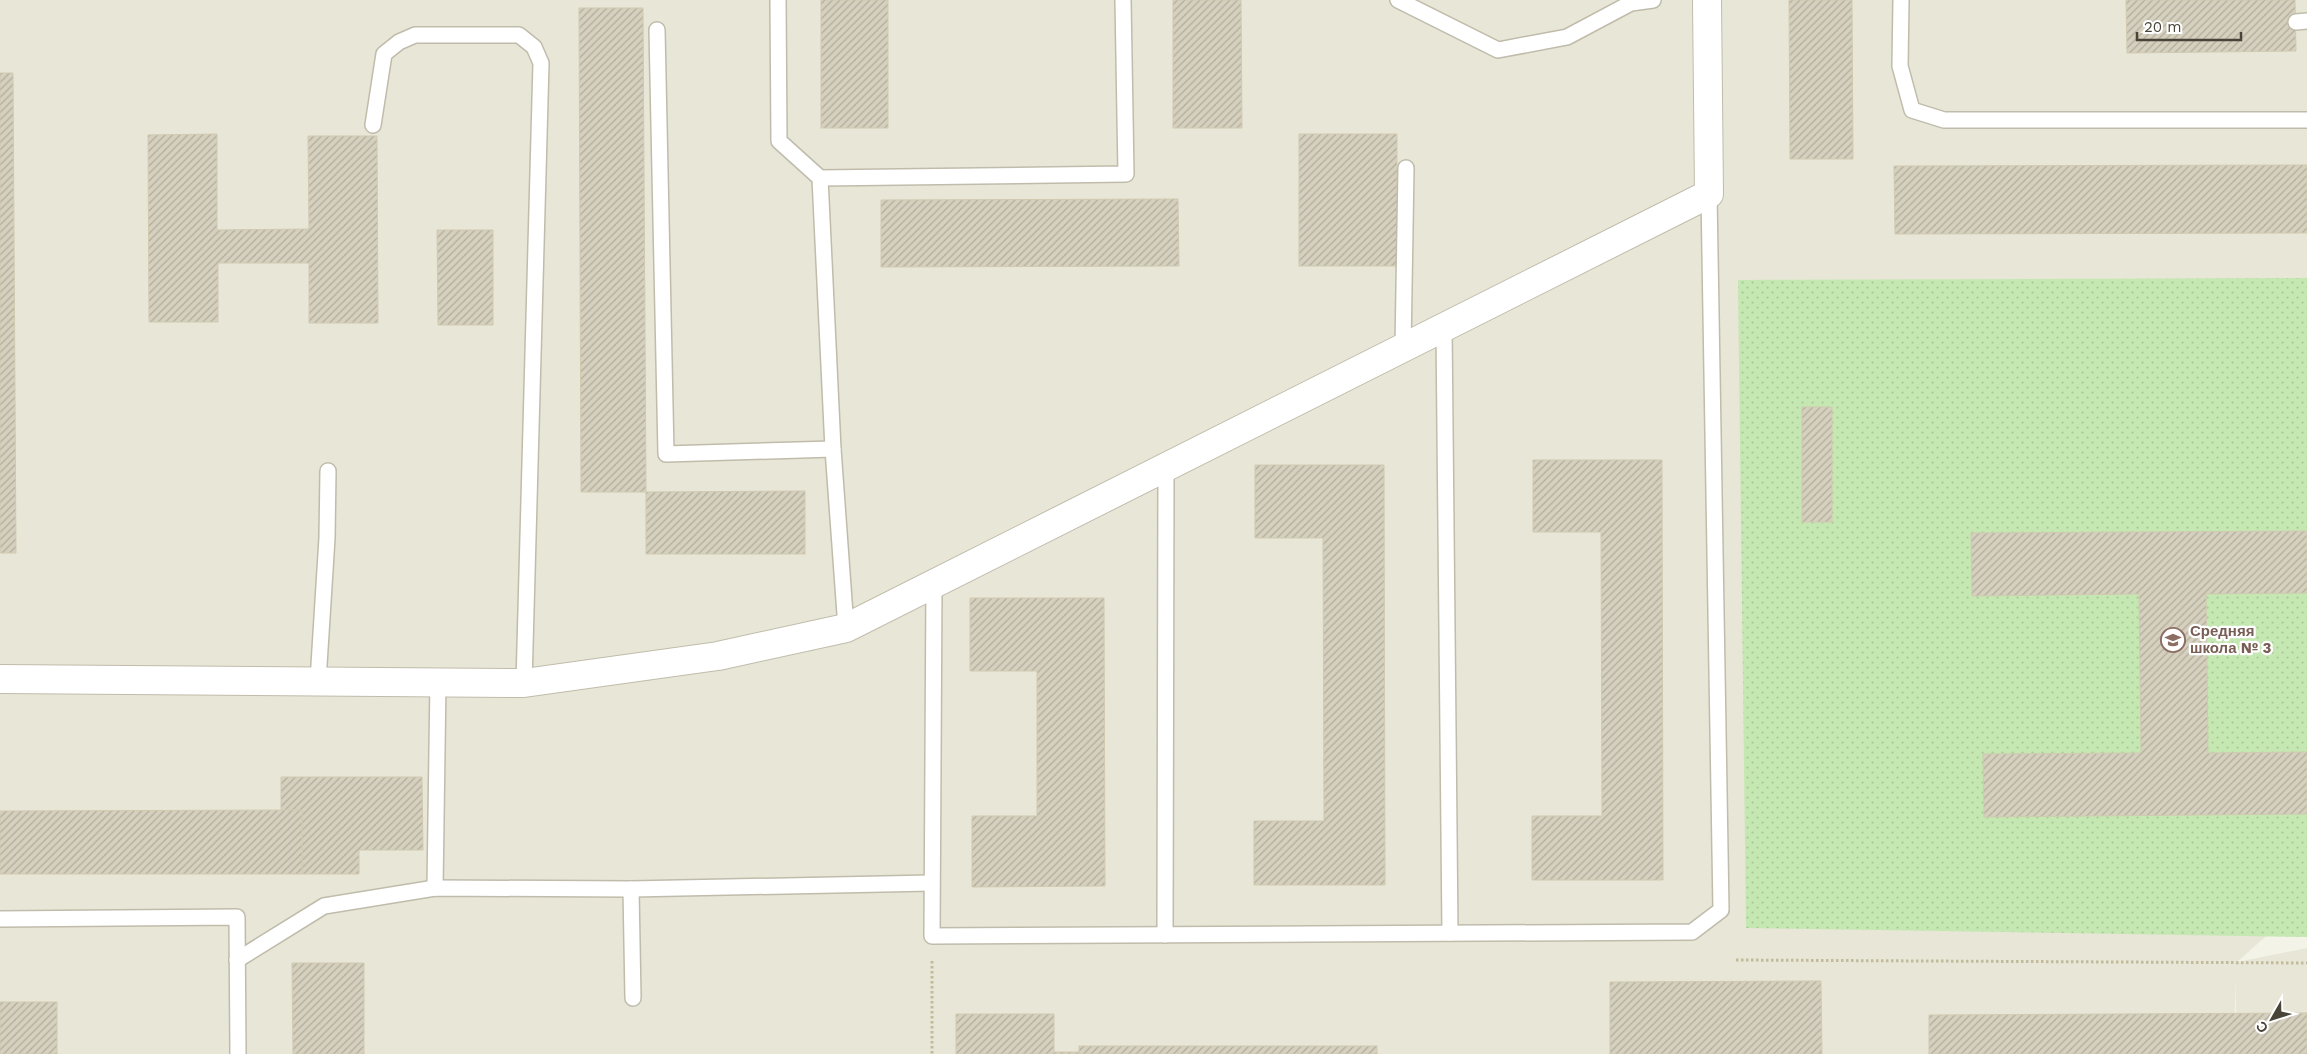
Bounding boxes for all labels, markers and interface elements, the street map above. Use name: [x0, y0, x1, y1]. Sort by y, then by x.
scale bar: [2137, 10, 2241, 42]
text: 20 m: [2144, 18, 2182, 36]
place label: Средняя школа № 3: [2190, 622, 2272, 657]
school or university icon: Средняя школа № 3: [2160, 627, 2186, 653]
north arrow: [2247, 994, 2297, 1044]
text: С: [2252, 1018, 2271, 1036]

